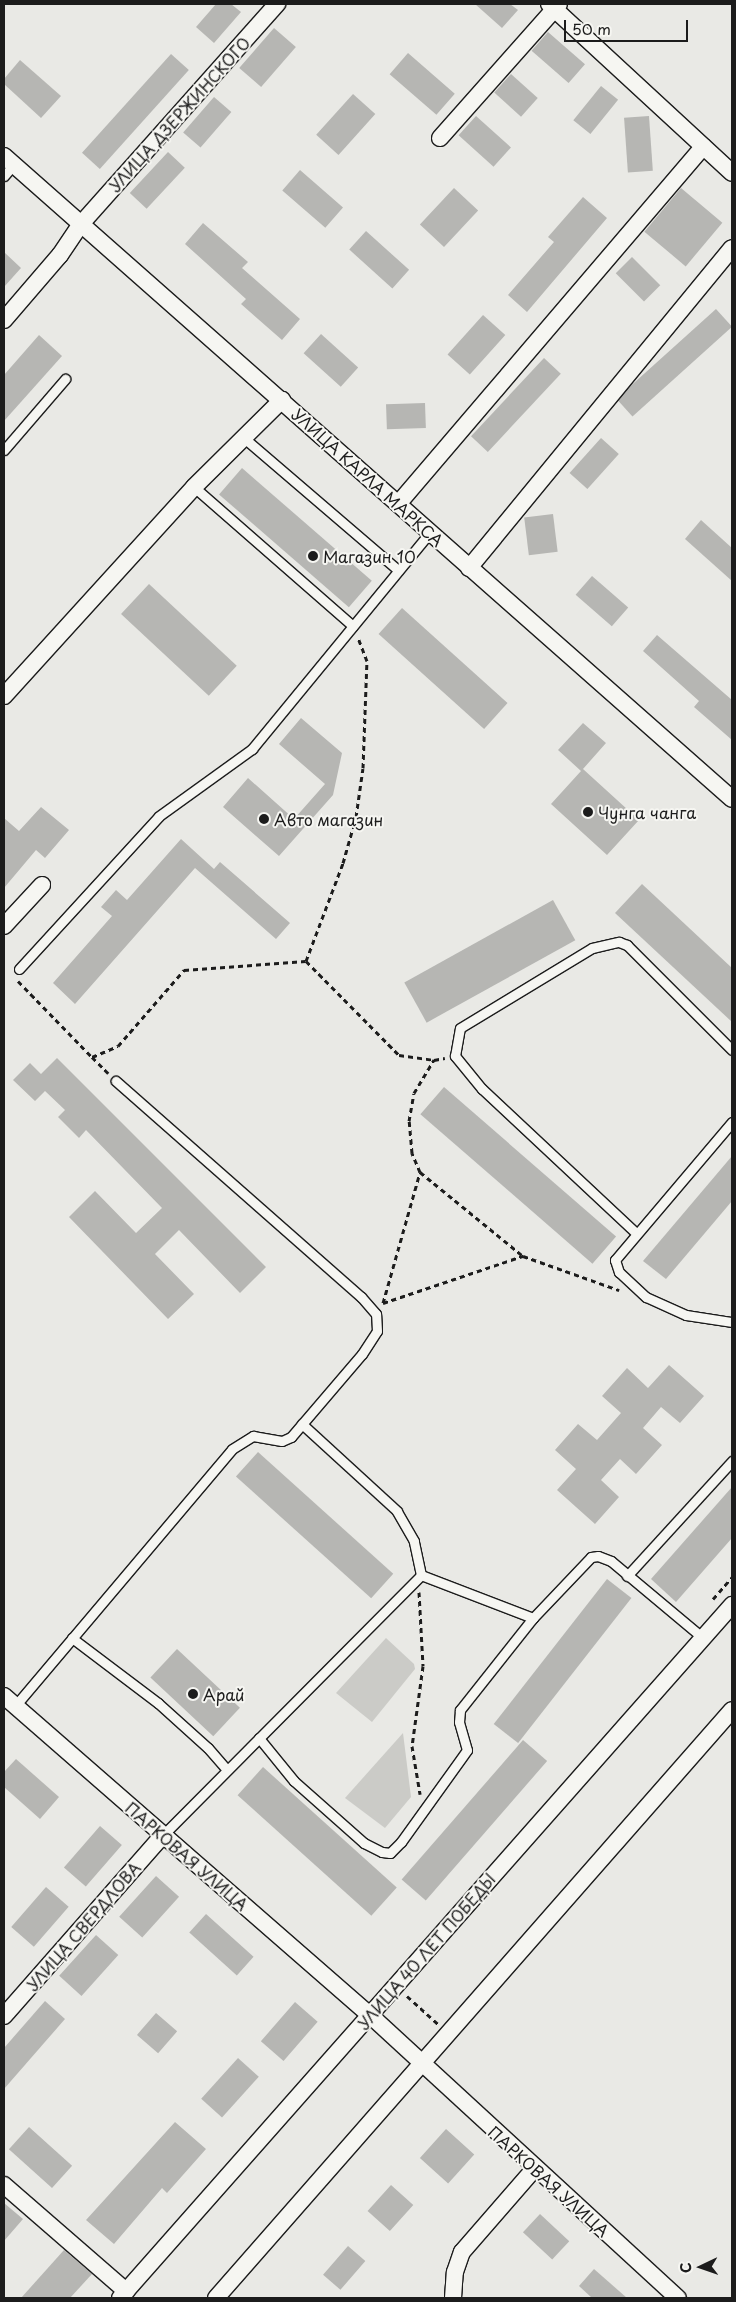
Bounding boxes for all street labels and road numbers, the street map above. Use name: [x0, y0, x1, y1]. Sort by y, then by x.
street label: УЛИЦА ДЗЕРЖИНСКОГО: [104, 32, 254, 196]
street label: УЛИЦА КАРЛА МАРКСА: [288, 404, 448, 550]
street label: ПАРКОВАЯ УЛИЦА: [122, 1798, 252, 1914]
street label: УЛИЦА СВЕРДЛОВА: [21, 1857, 145, 1995]
street label: УЛИЦА 40 ЛЕТ ПОБЕДЫ: [353, 1869, 499, 2033]
street label: ПАРКОВАЯ УЛИЦА: [485, 2122, 613, 2240]

